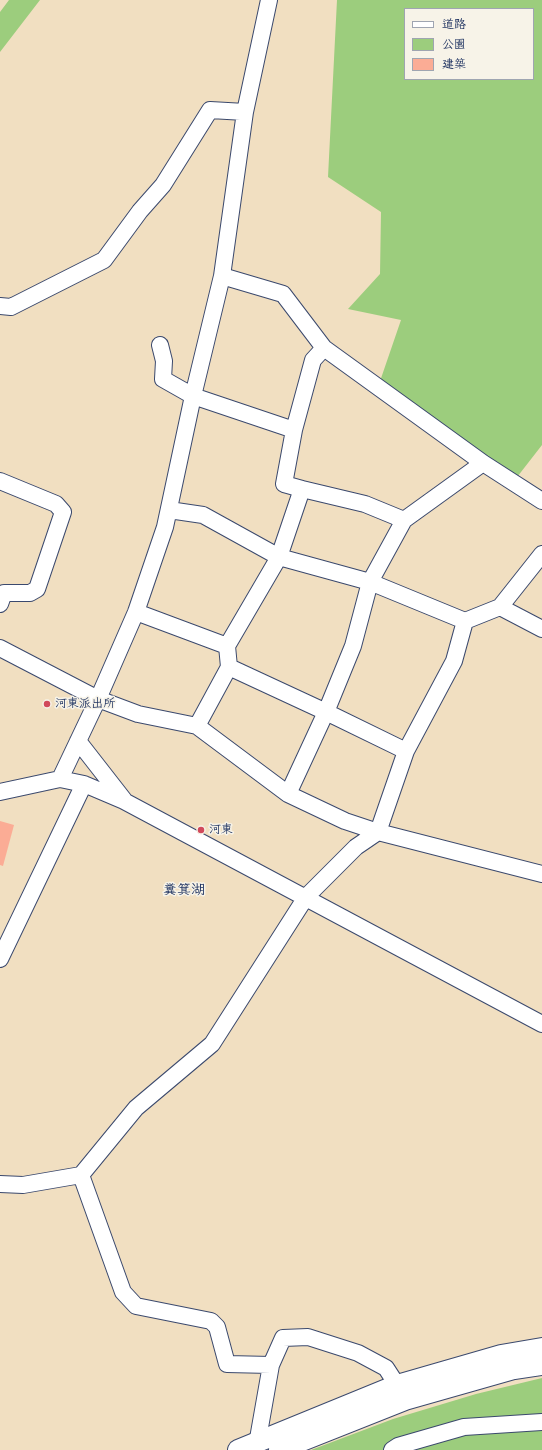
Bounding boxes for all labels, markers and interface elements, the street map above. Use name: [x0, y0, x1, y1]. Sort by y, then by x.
legend: [404, 8, 534, 80]
text: 道路: [442, 13, 466, 35]
text: 公園: [442, 33, 466, 55]
text: 建築: [442, 53, 466, 75]
place label: 河東派出所: [55, 697, 115, 711]
marker: 河東派出所: [42, 699, 52, 709]
place label: 河東: [209, 823, 233, 837]
marker: 河東: [196, 825, 206, 835]
district label: 糞箕湖: [163, 882, 205, 898]

